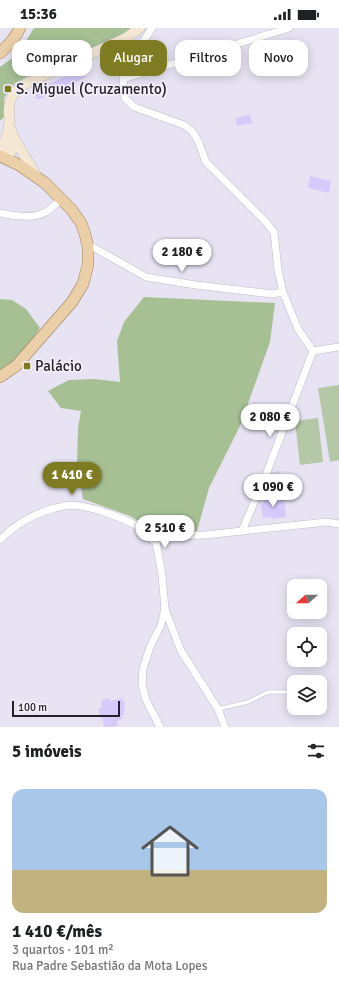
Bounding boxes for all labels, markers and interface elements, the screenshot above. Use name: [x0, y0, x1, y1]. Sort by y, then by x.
text: 15:36: [20, 5, 57, 23]
chip: Comprar: [12, 40, 92, 76]
chip: Alugar: [100, 40, 167, 76]
chip: Filtros: [175, 40, 241, 76]
chip: Novo: [249, 40, 308, 76]
place label: S. Miguel (Cruzamento): [16, 80, 167, 98]
marker: S. Miguel (Cruzamento): [3, 84, 13, 94]
pin: 2 180 €: [145, 239, 219, 273]
text: 2 180 €: [162, 244, 202, 260]
place label: Palácio: [35, 357, 82, 375]
marker: Palácio: [22, 361, 32, 371]
pin: 2 080 €: [233, 404, 307, 438]
text: 2 080 €: [250, 409, 290, 425]
pin: 1 410 €: [35, 462, 109, 496]
text: 1 410 €: [52, 467, 92, 483]
pin: 1 090 €: [236, 474, 310, 508]
text: 1 090 €: [253, 479, 293, 495]
pin: 2 510 €: [128, 515, 202, 549]
text: 2 510 €: [145, 520, 185, 536]
north arrow: [287, 579, 327, 619]
map controls: [287, 579, 327, 715]
button: locate: [287, 627, 327, 667]
button: layers: [287, 675, 327, 715]
scale bar: [12, 699, 120, 718]
text: 100 m: [18, 701, 47, 714]
icon: filters: [305, 740, 327, 762]
text: 5 imóveis: [12, 741, 82, 762]
icon: home: [134, 815, 206, 887]
text: 1 410 €/mês: [12, 921, 102, 942]
text: 3 quartos · 101 m²: [12, 942, 114, 958]
text: Rua Padre Sebastião da Mota Lopes: [12, 958, 207, 974]

